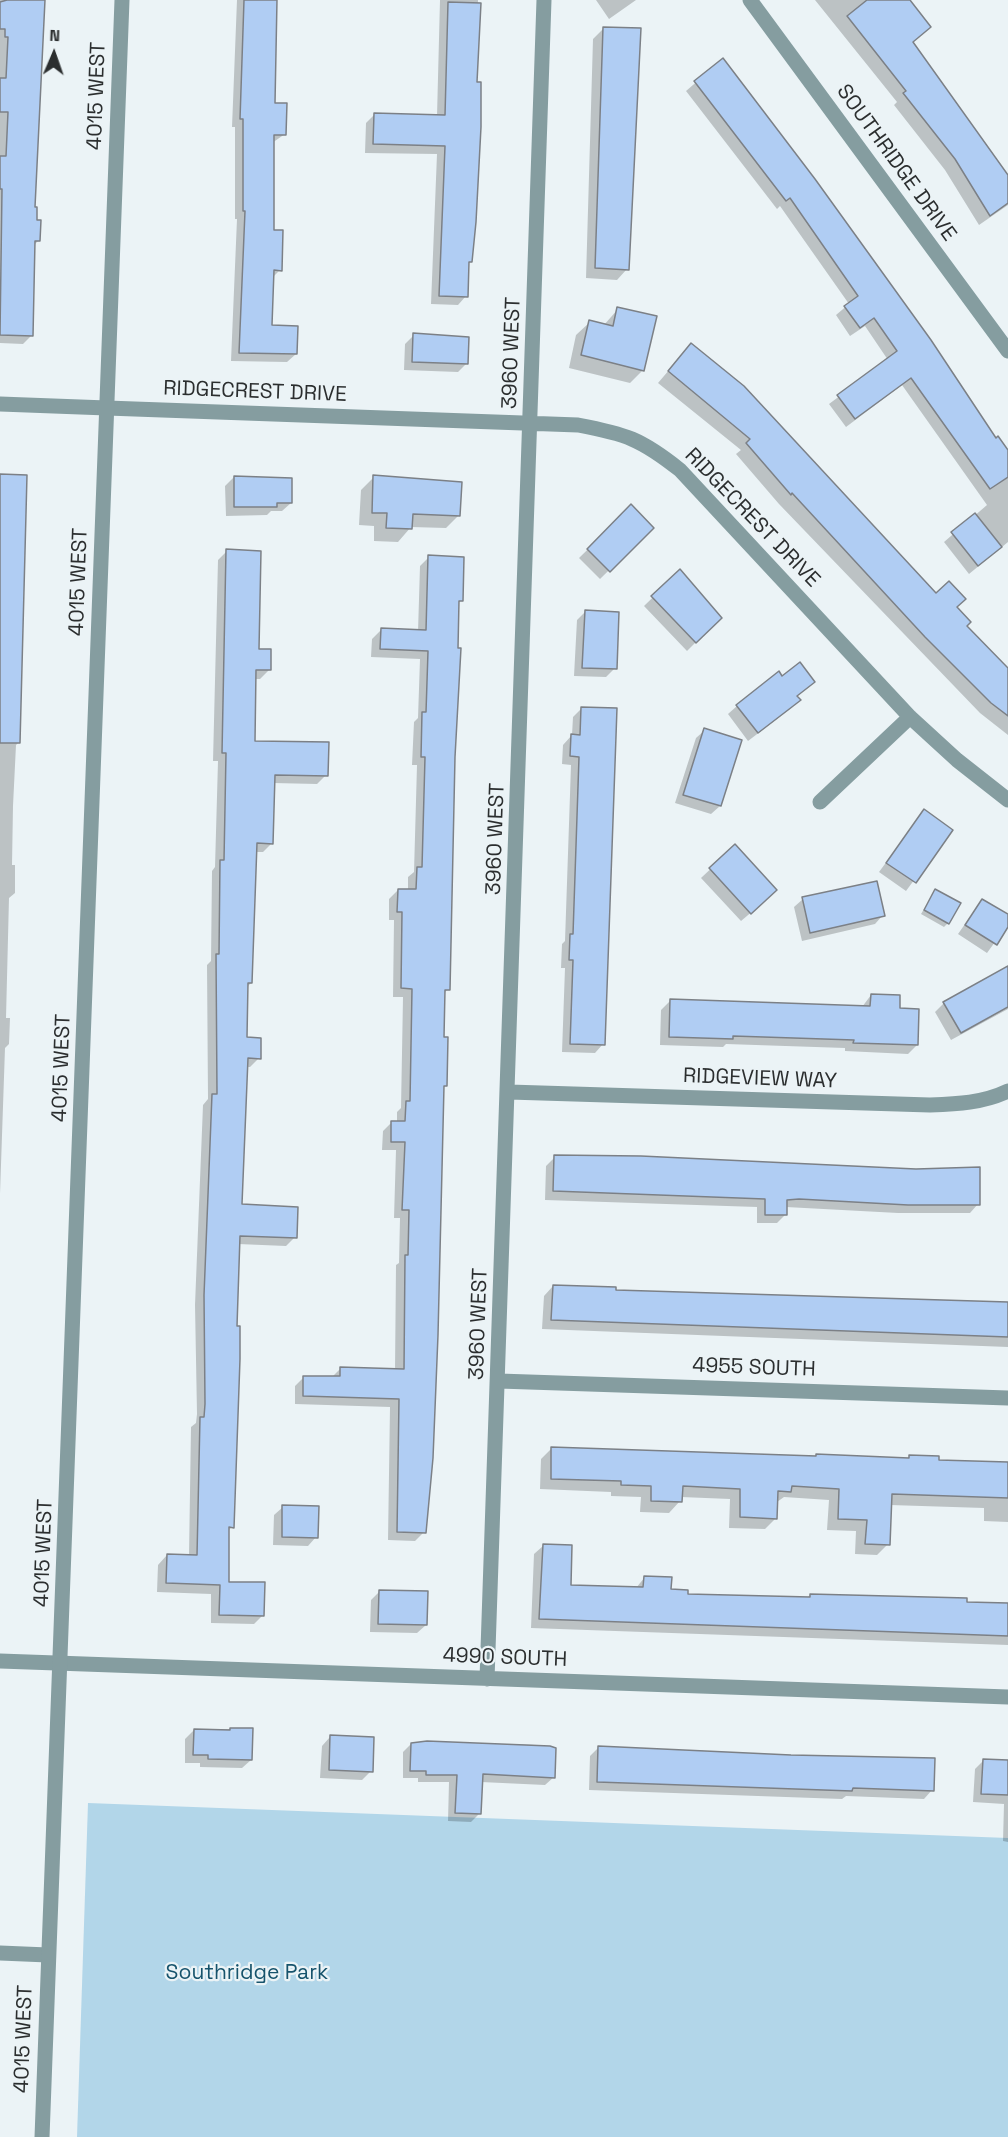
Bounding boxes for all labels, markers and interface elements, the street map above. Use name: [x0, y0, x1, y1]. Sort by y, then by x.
north arrow: [24, 24, 84, 84]
text: N: [49, 25, 60, 46]
street label: 4015 WEST: [83, 42, 111, 150]
street label: SOUTHRIDGE DRIVE: [831, 80, 961, 246]
street label: 3960 WEST: [497, 297, 527, 409]
street label: RIDGECREST DRIVE: [163, 376, 347, 408]
street label: RIDGECREST DRIVE: [679, 443, 825, 593]
street label: 4015 WEST: [65, 528, 93, 636]
street label: 3960 WEST: [481, 783, 511, 895]
street label: 4015 WEST: [48, 1014, 76, 1122]
street label: RIDGEVIEW WAY: [683, 1064, 837, 1094]
street label: 3960 WEST: [464, 1268, 494, 1380]
street label: 4955 SOUTH: [692, 1353, 816, 1383]
street label: 4015 WEST: [30, 1499, 58, 1607]
street label: 4990 SOUTH: [442, 1643, 568, 1673]
park label: Southridge Park: [166, 1960, 328, 1986]
street label: 4015 WEST: [10, 1985, 38, 2093]

